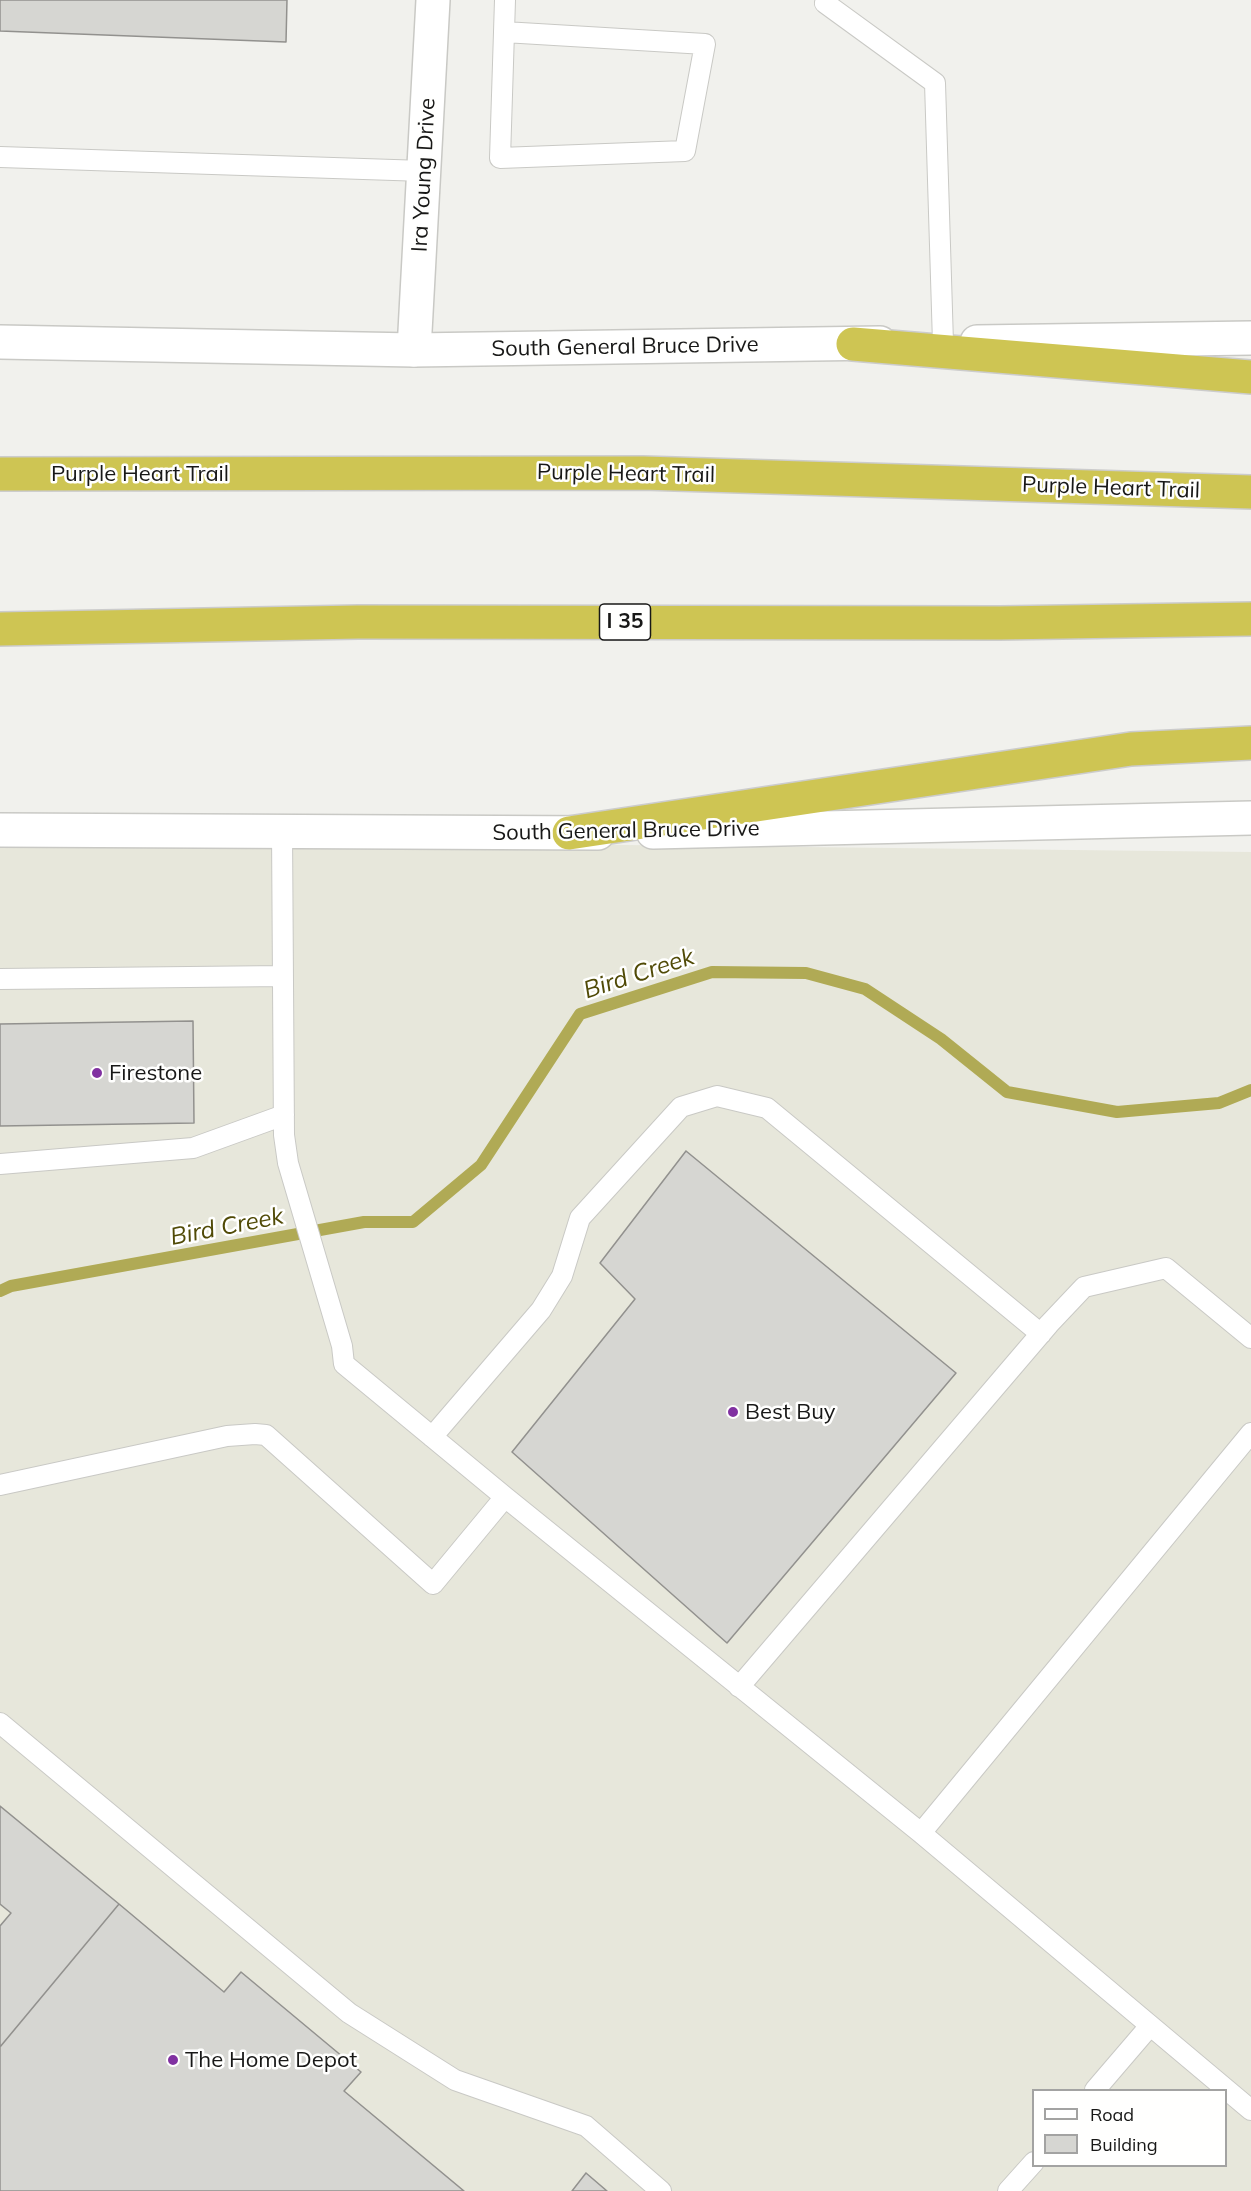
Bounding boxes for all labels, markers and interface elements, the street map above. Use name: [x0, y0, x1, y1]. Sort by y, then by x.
street label: Ira Young Drive: [407, 97, 441, 253]
street label: South General Bruce Drive: [491, 331, 759, 363]
street label: Purple Heart Trail: [537, 459, 715, 489]
street label: Purple Heart Trail: [51, 461, 229, 487]
street label: Purple Heart Trail: [1021, 472, 1201, 504]
road number: I 35: [600, 604, 650, 640]
street label: South General Bruce Drive: [492, 815, 760, 847]
water label: Bird Creek: [580, 943, 698, 1005]
place label: Firestone: [109, 1060, 202, 1086]
marker: Firestone: [90, 1066, 104, 1080]
water label: Bird Creek: [168, 1202, 286, 1252]
place label: Best Buy: [745, 1399, 836, 1425]
marker: Best Buy: [726, 1405, 740, 1419]
place label: The Home Depot: [185, 2047, 357, 2073]
marker: The Home Depot: [166, 2053, 180, 2067]
legend: [1032, 2089, 1227, 2167]
text: Road: [1090, 2103, 1134, 2126]
text: Building: [1090, 2133, 1158, 2156]

